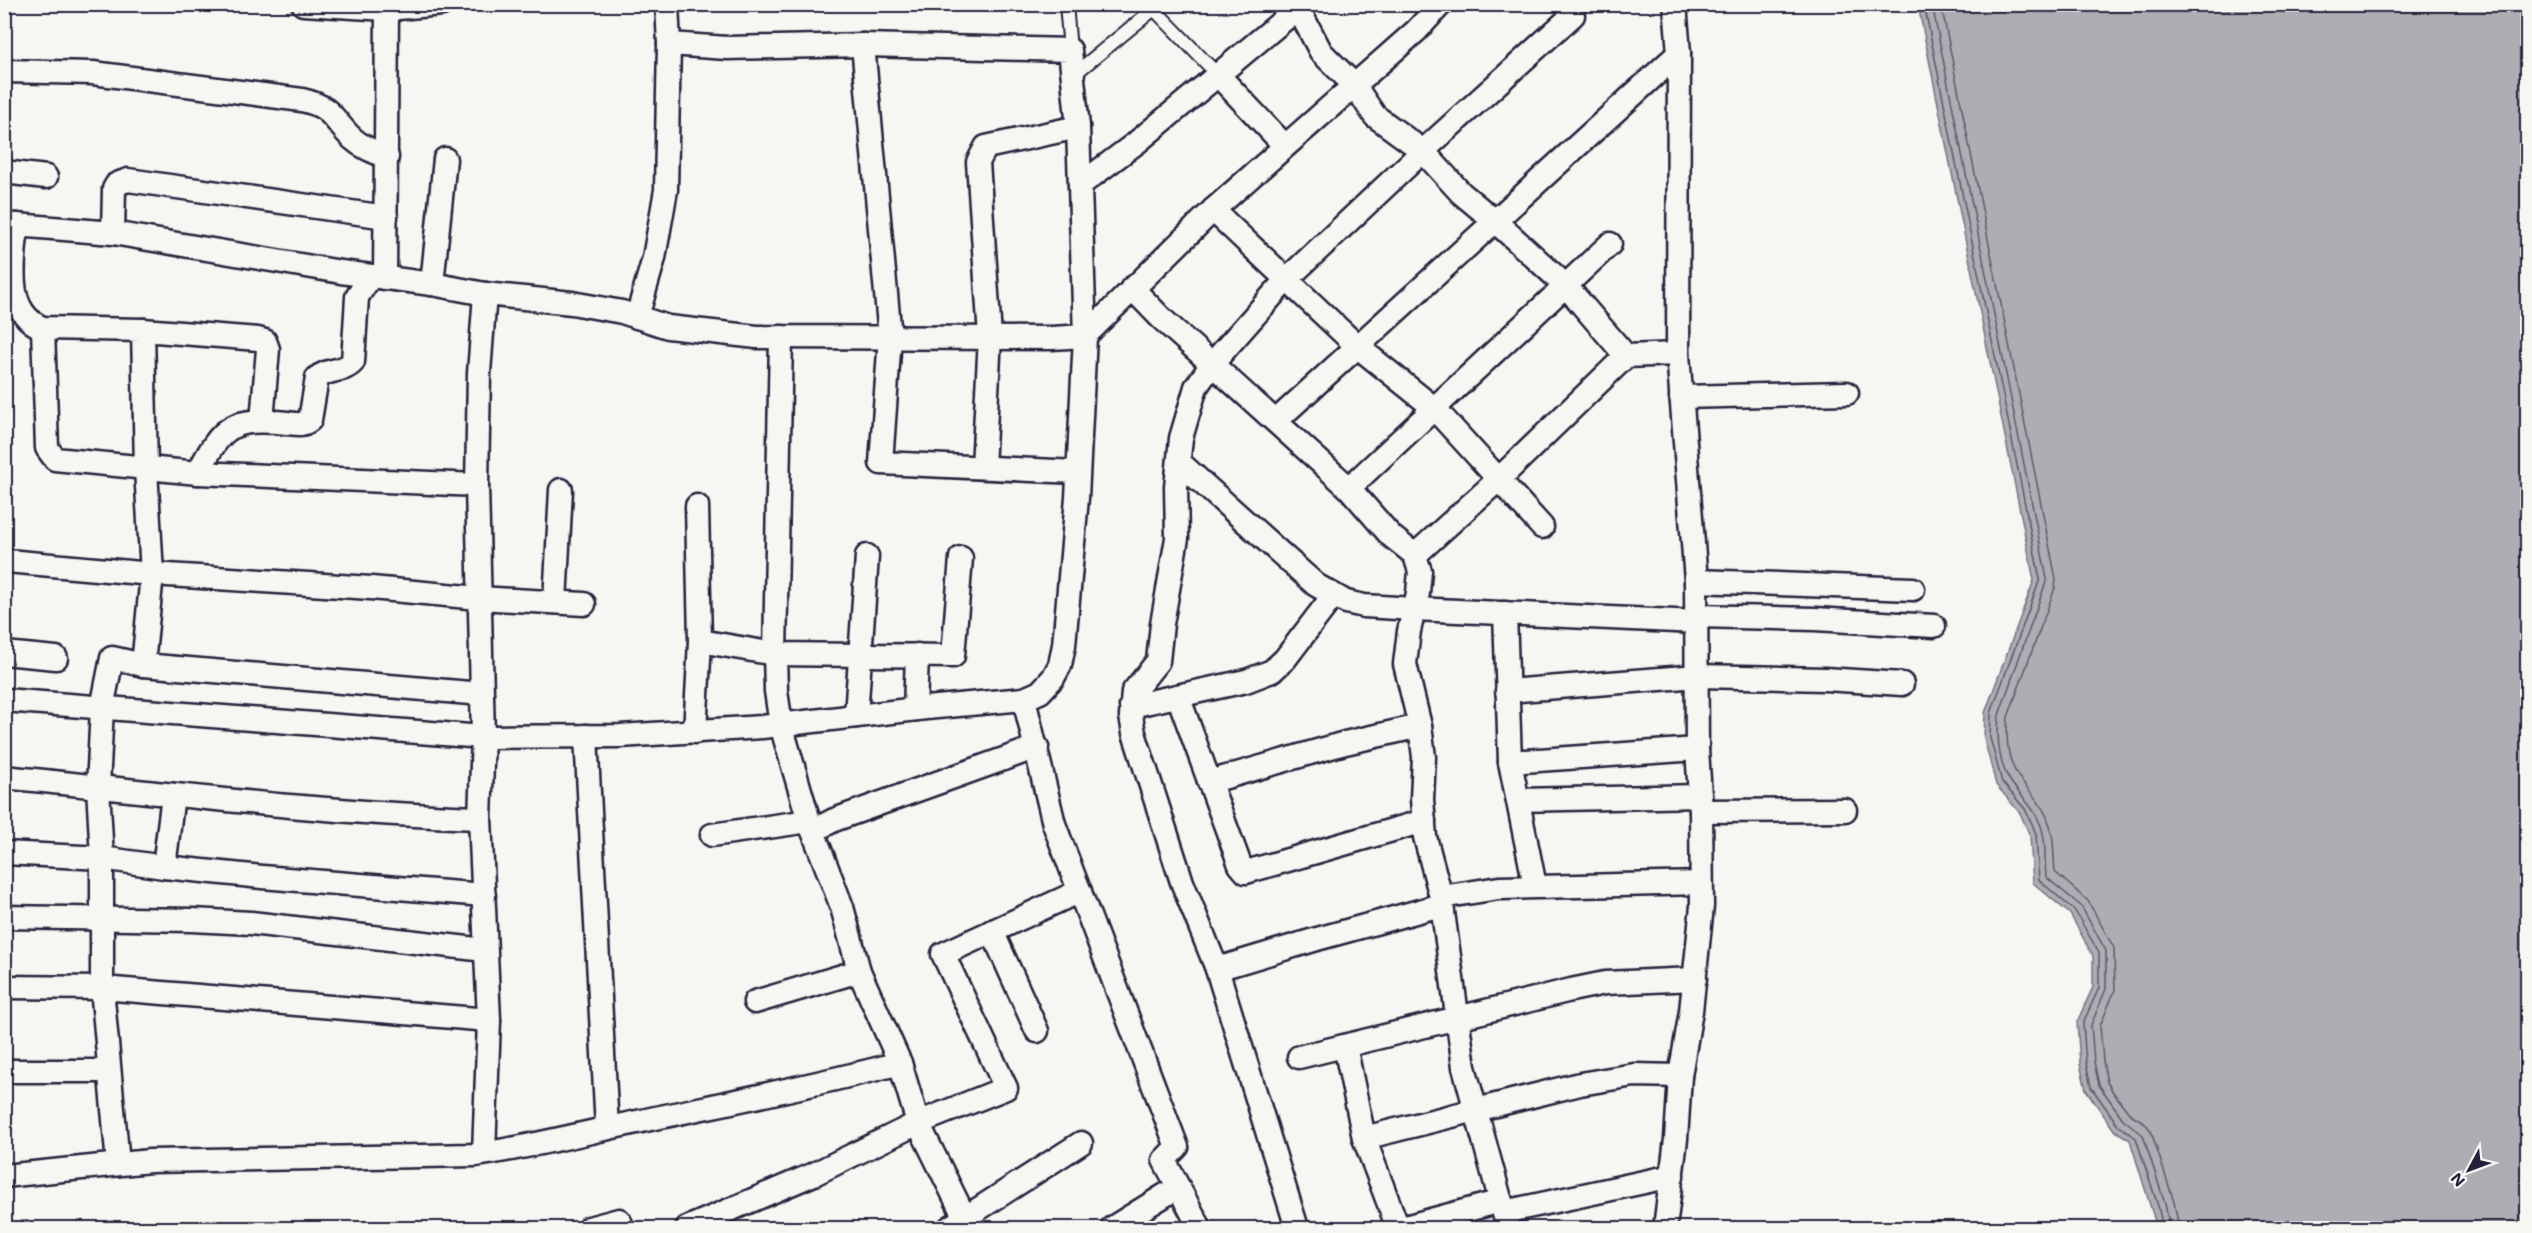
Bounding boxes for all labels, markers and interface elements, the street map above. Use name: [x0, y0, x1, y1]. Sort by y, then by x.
north arrow: [2439, 1140, 2499, 1200]
text: N: [2445, 1169, 2469, 1192]

